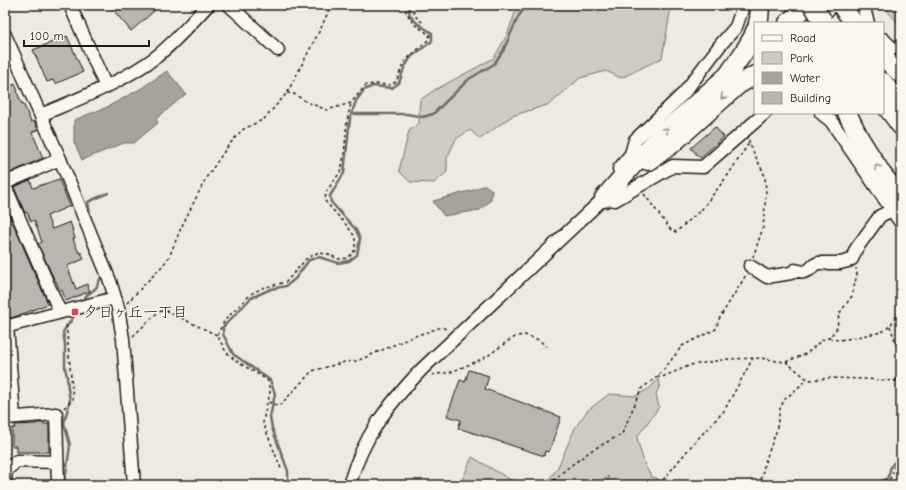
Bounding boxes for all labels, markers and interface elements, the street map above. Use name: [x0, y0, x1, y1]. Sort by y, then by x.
scale bar: [24, 22, 149, 48]
legend: [754, 22, 884, 114]
text: 100 m: [30, 29, 63, 43]
text: Road: [790, 31, 816, 45]
text: Park: [790, 51, 813, 65]
text: Water: [790, 71, 820, 85]
text: Building: [790, 91, 831, 105]
one-way arrow: [721, 93, 728, 100]
one-way arrow: [662, 128, 669, 135]
one-way arrow: [875, 164, 882, 171]
place label: 夕日ヶ丘一丁目: [83, 303, 188, 321]
marker: 夕日ヶ丘一丁目: [70, 307, 80, 317]

